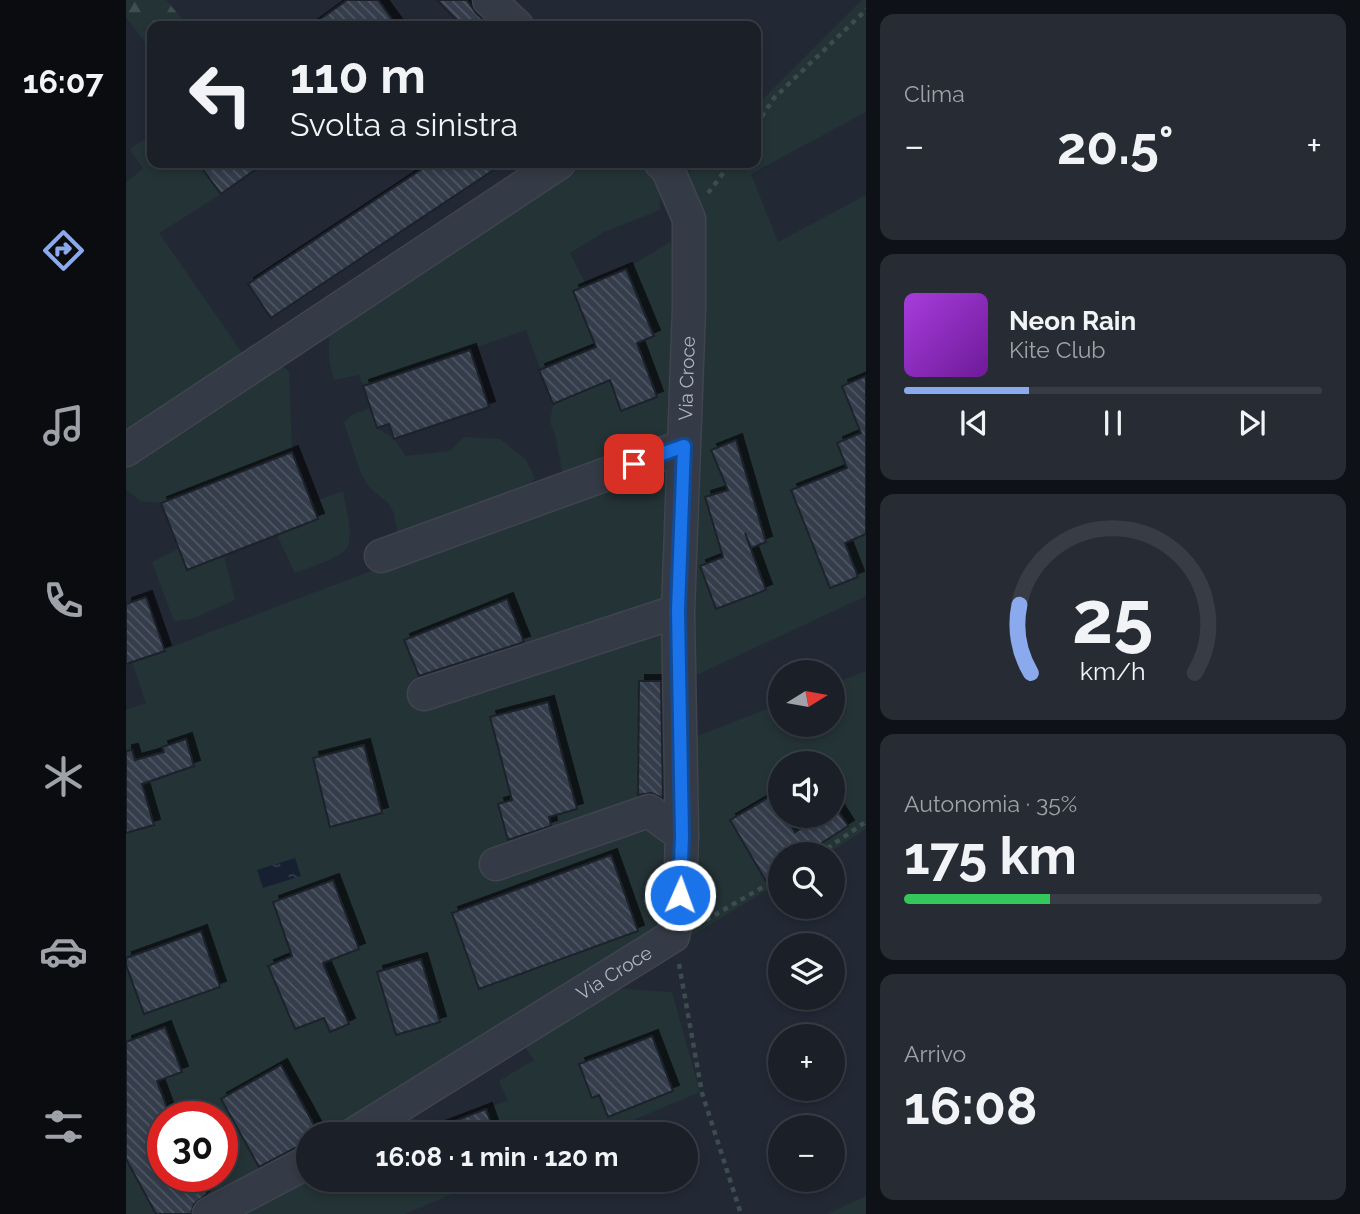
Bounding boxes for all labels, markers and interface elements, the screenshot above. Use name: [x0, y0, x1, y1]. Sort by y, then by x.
text: 110 m: [290, 47, 426, 104]
icon: left: [175, 49, 266, 140]
text: 16:07: [23, 63, 103, 100]
text: Clima: [904, 80, 965, 107]
text: Svolta a sinistra: [290, 106, 518, 143]
text: 20.5°: [1057, 115, 1174, 176]
text: −: [904, 123, 924, 168]
text: +: [1306, 123, 1322, 168]
icon: directions: [39, 226, 88, 275]
text: Neon Rain: [1009, 306, 1136, 336]
street label: Via Croce: [674, 336, 699, 421]
text: Kite Club: [1009, 336, 1106, 363]
icon: music: [39, 401, 88, 450]
icon: previous: [955, 404, 993, 442]
icon: pause: [1094, 404, 1132, 442]
icon: next: [1233, 404, 1271, 442]
pin: [604, 434, 664, 494]
icon: arrive: [615, 445, 653, 483]
text: 25: [1072, 575, 1154, 660]
icon: phone: [39, 576, 88, 625]
text: km/h: [1080, 656, 1146, 686]
north arrow: [768, 660, 845, 737]
map controls: [768, 660, 845, 1192]
button: sound: [768, 751, 845, 828]
icon: climate: [39, 752, 88, 801]
text: Autonomia · 35%: [904, 790, 1077, 817]
text: 175 km: [904, 825, 1077, 886]
button: search: [768, 842, 845, 919]
position arrow: [643, 858, 717, 932]
icon: car: [39, 927, 88, 976]
button: layers: [768, 933, 845, 1010]
street label: Via Croce: [572, 941, 656, 1004]
button: +: [768, 1024, 845, 1101]
text: Arrivo: [904, 1040, 966, 1067]
text: 16:08: [904, 1075, 1037, 1136]
speed limit sign: 30: [147, 1101, 238, 1192]
icon: filters: [39, 1102, 88, 1151]
button: −: [768, 1115, 845, 1192]
text: 16:08 · 1 min · 120 m: [376, 1142, 618, 1172]

